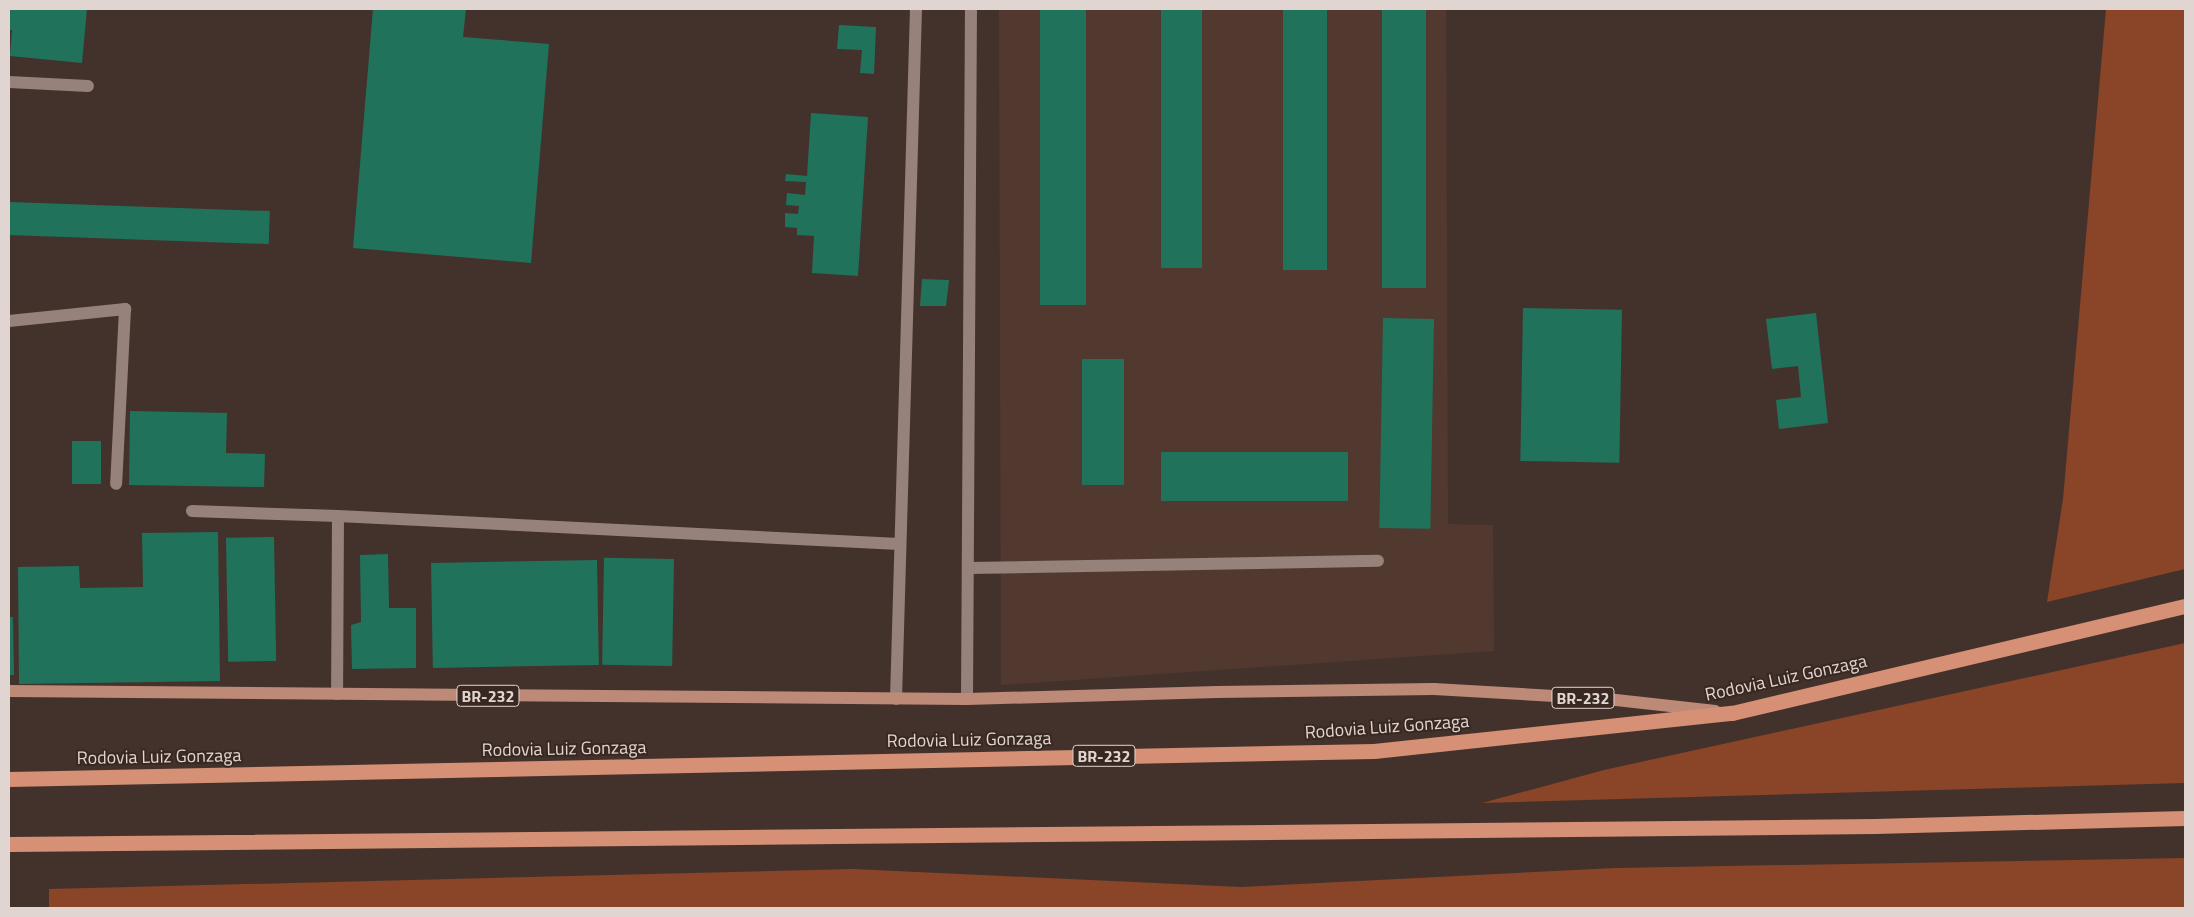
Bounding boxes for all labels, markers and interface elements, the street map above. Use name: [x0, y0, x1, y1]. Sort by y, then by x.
street label: Rodovia Luiz Gonzaga: [1703, 650, 1869, 706]
road number: BR-232: [456, 682, 520, 709]
road number: BR-232: [1550, 684, 1616, 711]
street label: Rodovia Luiz Gonzaga: [1304, 710, 1470, 744]
street label: Rodovia Luiz Gonzaga: [886, 728, 1052, 752]
street label: Rodovia Luiz Gonzaga: [481, 737, 647, 761]
road number: BR-232: [1072, 742, 1136, 769]
street label: Rodovia Luiz Gonzaga: [76, 745, 242, 769]

